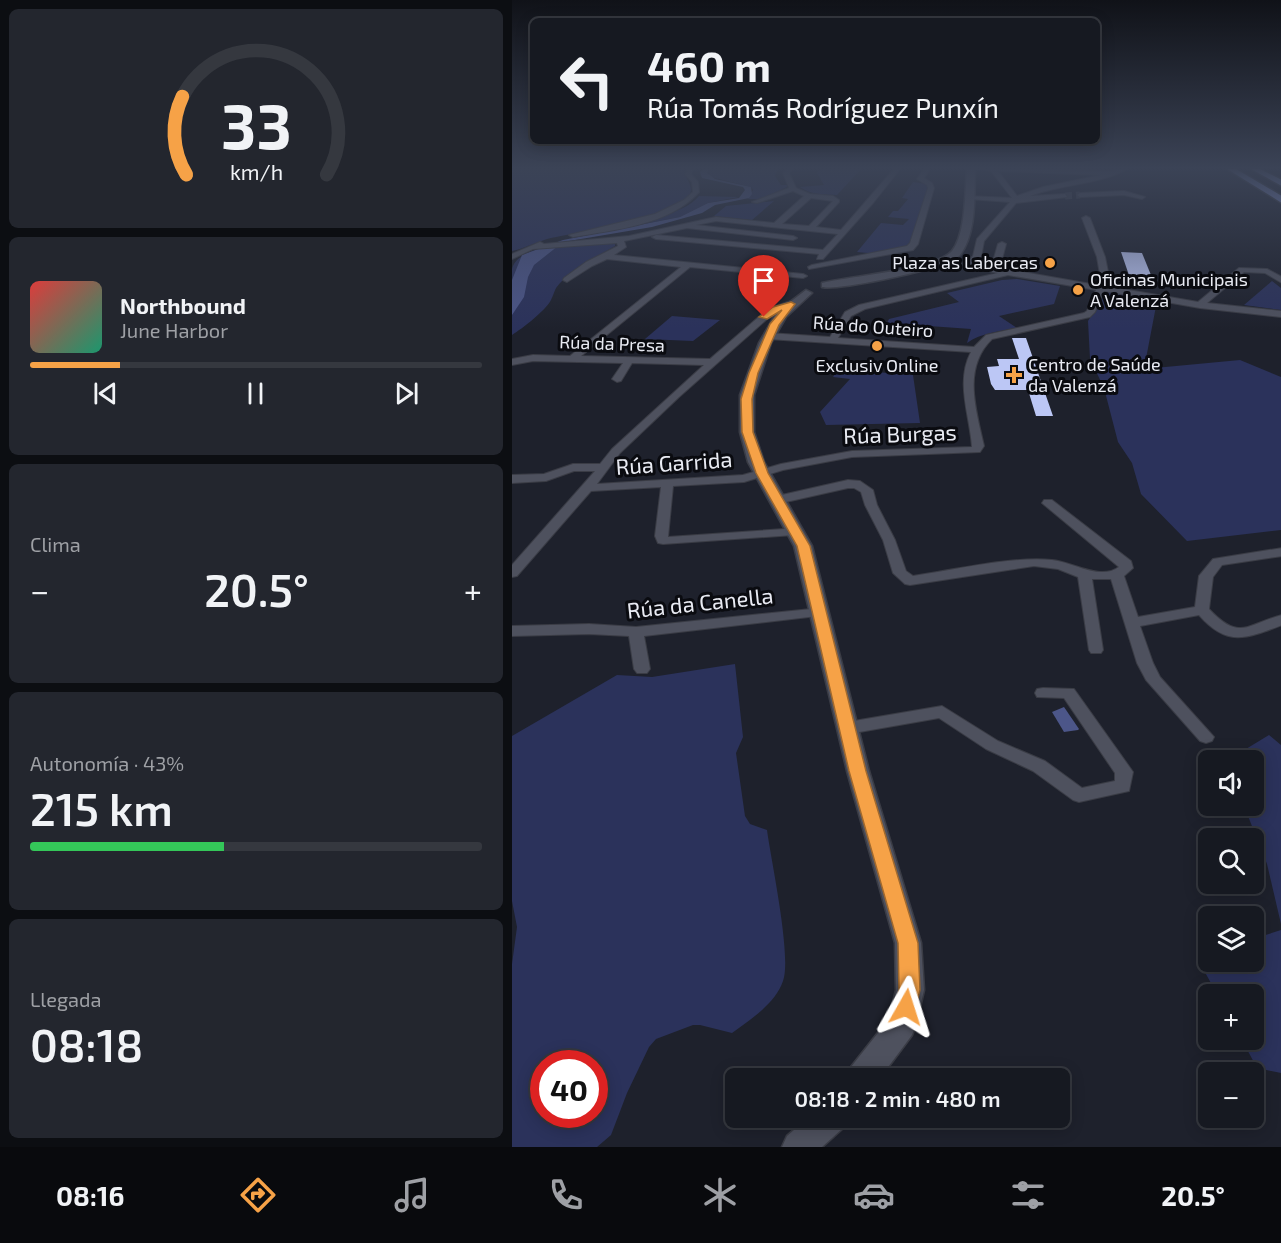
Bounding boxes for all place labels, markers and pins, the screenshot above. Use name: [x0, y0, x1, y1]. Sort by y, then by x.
place label: Plaza as Labercas: [892, 251, 1038, 273]
pin: [738, 255, 789, 317]
marker: Plaza as Labercas: [1043, 256, 1057, 270]
place label: Oficinas Municipais A Valenzá: [1090, 268, 1248, 311]
marker: Oficinas Municipais A Valenzá: [1071, 283, 1085, 297]
marker: Exclusiv Online: [870, 339, 884, 353]
place label: Centro de Saúde da Valenzá: [1028, 353, 1161, 396]
place label: Exclusiv Online: [816, 354, 938, 376]
marker: Centro de Saúde da Valenzá: [1005, 366, 1023, 384]

